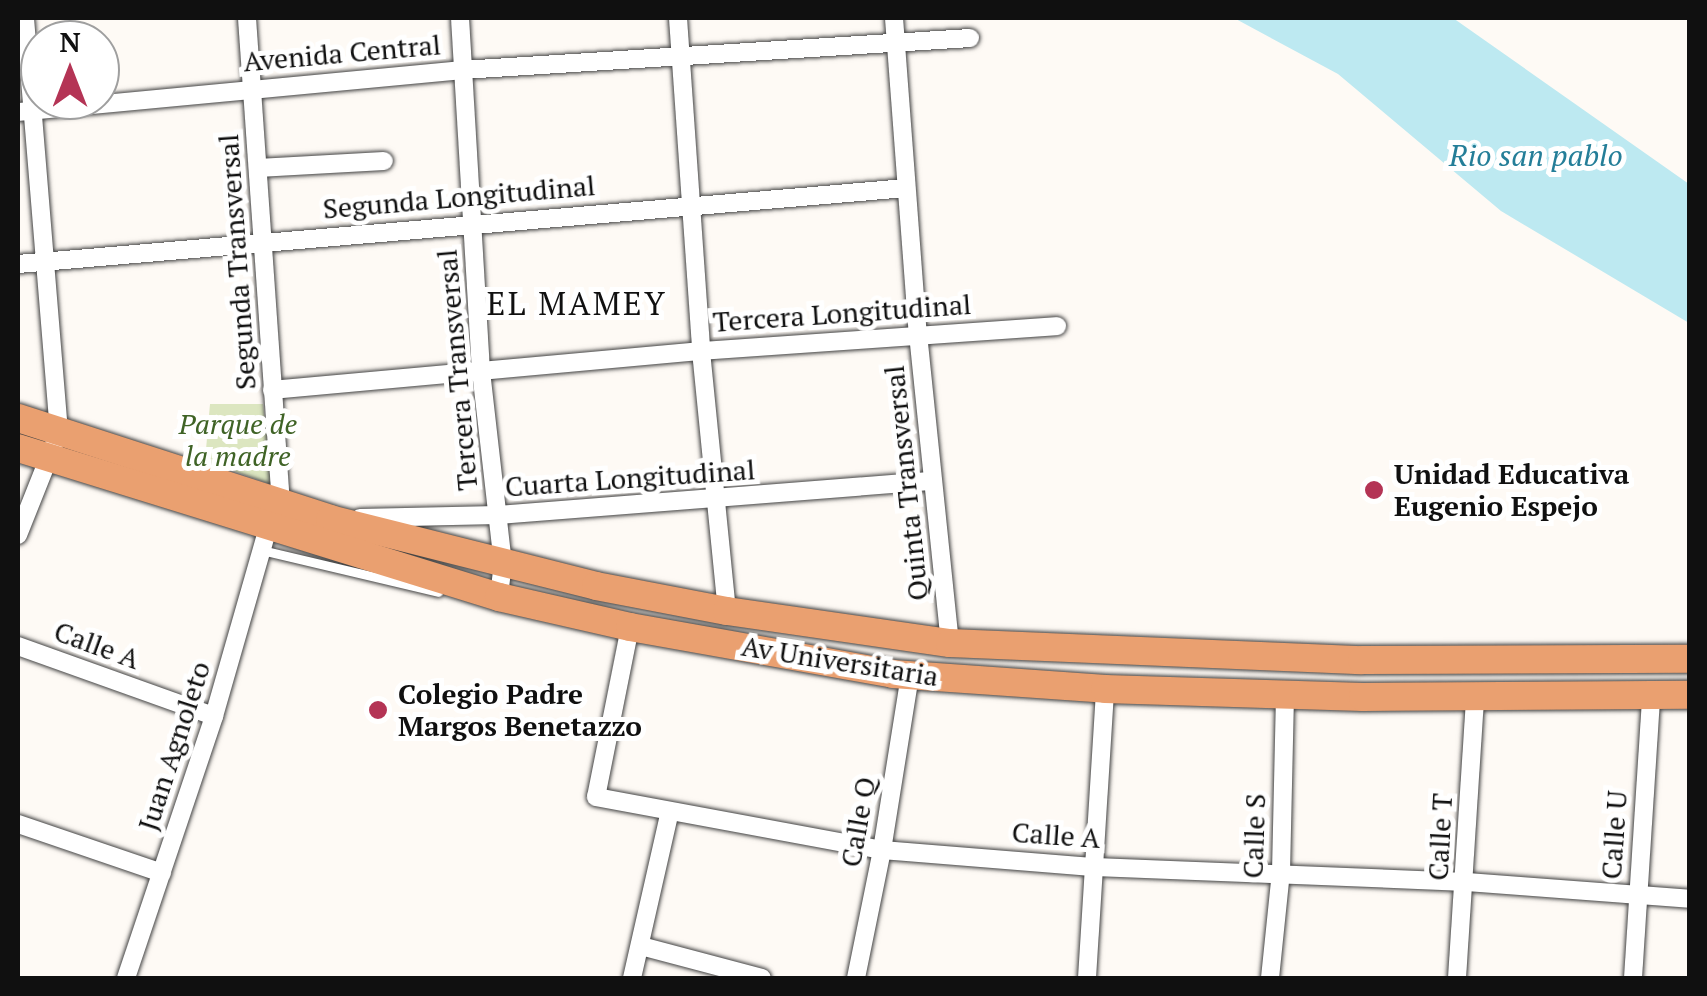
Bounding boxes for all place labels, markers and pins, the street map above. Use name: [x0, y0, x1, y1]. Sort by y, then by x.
place label: Unidad Educativa Eugenio Espejo: [1394, 457, 1629, 523]
marker: Unidad Educativa Eugenio Espejo: [1363, 479, 1385, 501]
place label: Colegio Padre Margos Benetazzo: [398, 677, 642, 743]
marker: Colegio Padre Margos Benetazzo: [367, 699, 389, 721]

